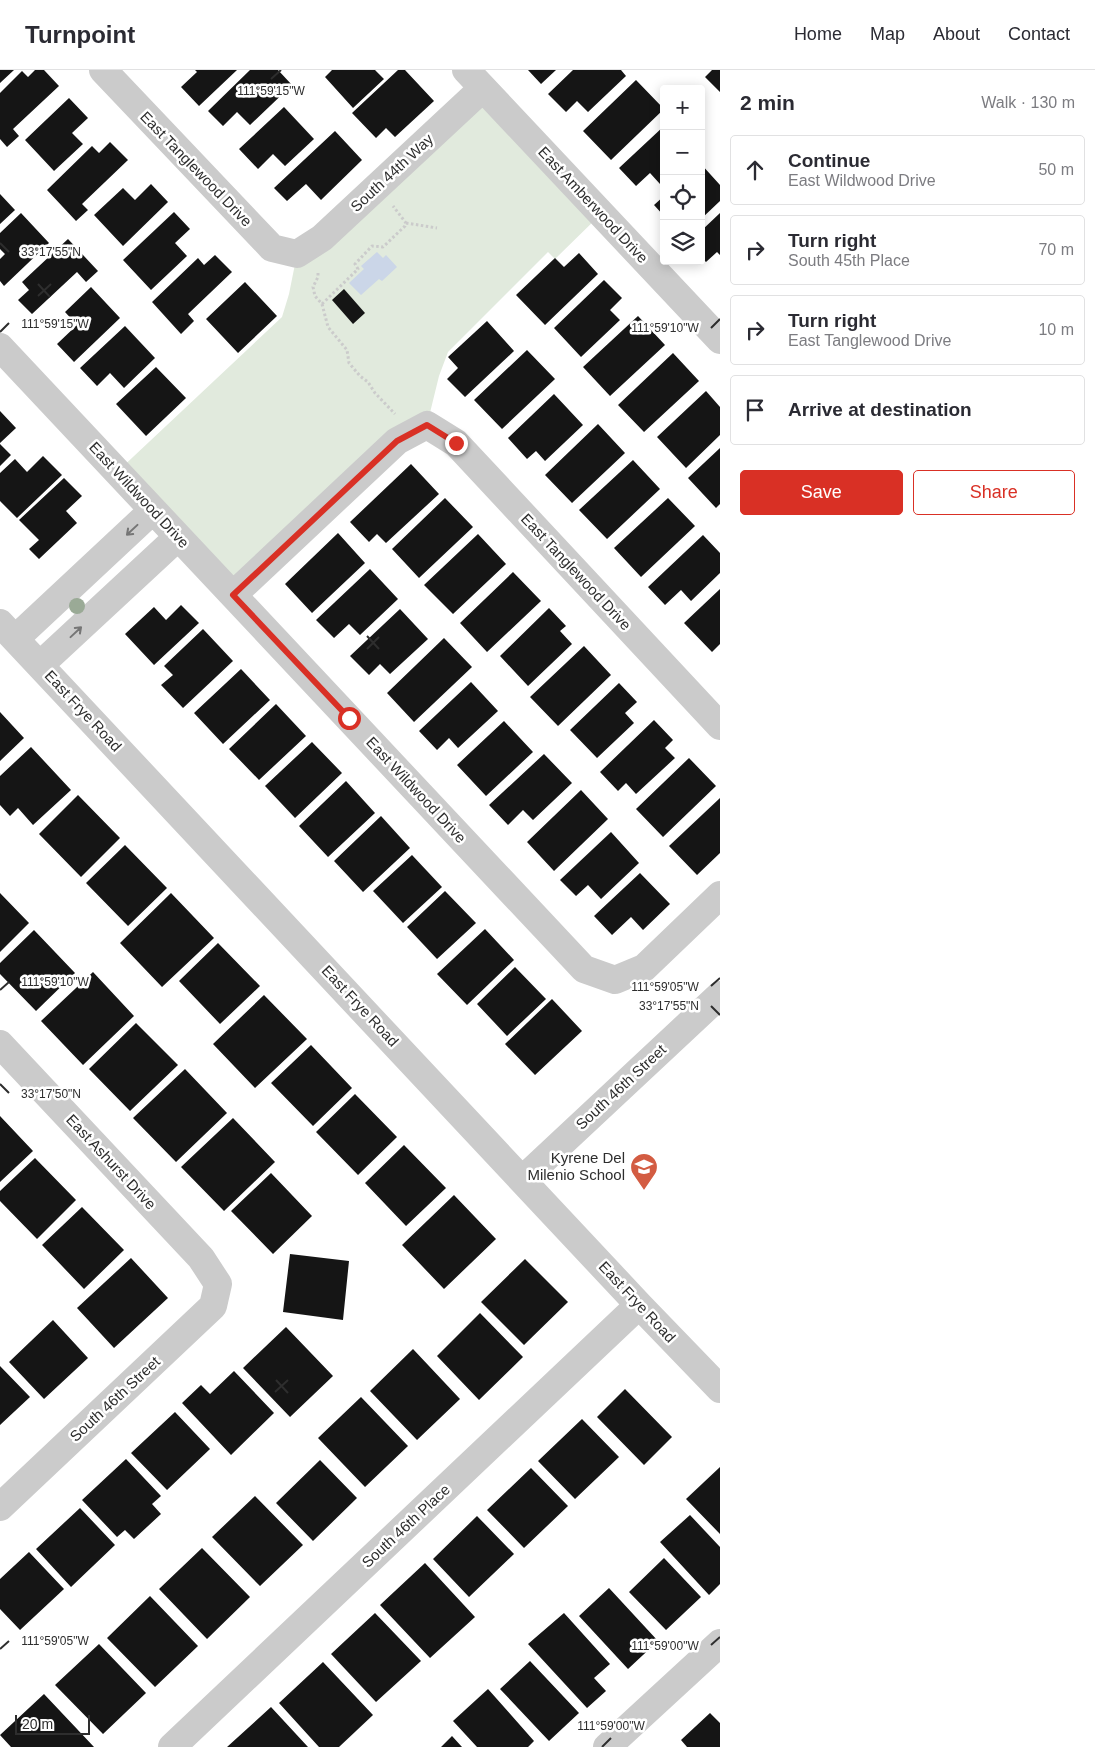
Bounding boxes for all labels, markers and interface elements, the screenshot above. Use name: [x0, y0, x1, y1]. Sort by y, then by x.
text: Turnpoint: [25, 21, 135, 48]
text: Home: [794, 24, 842, 44]
text: Map: [870, 24, 905, 44]
text: About: [933, 24, 980, 44]
text: Contact: [1008, 24, 1070, 44]
text: 111°59'15"W: [237, 84, 305, 98]
map controls: [660, 85, 705, 265]
button: +: [660, 85, 705, 130]
text: 2 min: [740, 91, 795, 114]
text: Walk · 130 m: [981, 94, 1075, 111]
street label: East Tanglewood Drive: [137, 108, 256, 230]
street label: South 44th Way: [347, 130, 437, 215]
button: −: [660, 130, 705, 175]
street label: East Amberwood Drive: [535, 143, 652, 266]
text: Continue: [788, 150, 870, 171]
icon: ahead: [741, 156, 769, 184]
text: 50 m: [1038, 161, 1074, 178]
text: East Wildwood Drive: [788, 172, 936, 189]
button: locate: [660, 175, 705, 220]
button: layers: [660, 220, 705, 265]
text: Turn right: [788, 230, 876, 251]
icon: right: [741, 236, 769, 264]
text: 70 m: [1038, 241, 1074, 258]
text: 33°17'55"N: [21, 245, 81, 259]
text: South 45th Place: [788, 252, 910, 269]
text: Turn right: [788, 310, 876, 331]
icon: right: [741, 316, 769, 344]
text: 111°59'15"W: [21, 317, 89, 331]
text: 111°59'10"W: [631, 321, 699, 335]
text: 10 m: [1038, 321, 1074, 338]
text: East Tanglewood Drive: [788, 332, 951, 349]
icon: arrive: [741, 396, 769, 424]
text: Arrive at destination: [788, 399, 972, 420]
route end: [445, 432, 468, 455]
street label: East Wildwood Drive: [86, 438, 193, 551]
button: Save: [740, 470, 903, 515]
button: Share: [913, 470, 1075, 515]
street label: East Tanglewood Drive: [518, 510, 635, 633]
one-way arrow: [126, 524, 138, 536]
one-way arrow: [70, 626, 82, 638]
street label: East Frye Road: [42, 667, 125, 755]
route start: [338, 707, 361, 730]
street label: East Wildwood Drive: [363, 733, 470, 846]
street label: East Frye Road: [319, 962, 402, 1050]
text: 111°59'10"W: [21, 975, 89, 989]
text: 111°59'05"W: [631, 980, 699, 994]
text: 33°17'55"N: [639, 999, 699, 1013]
street label: South 46th Street: [572, 1040, 670, 1133]
text: 33°17'50"N: [21, 1087, 81, 1101]
street label: East Ashurst Drive: [63, 1111, 160, 1213]
place label: Kyrene Del Milenio School: [527, 1149, 625, 1183]
school or university icon: Kyrene Del Milenio School: [629, 1152, 659, 1191]
street label: East Frye Road: [596, 1258, 679, 1346]
street label: South 46th Street: [66, 1352, 164, 1445]
street label: South 46th Place: [358, 1480, 453, 1571]
text: 111°59'05"W: [21, 1634, 89, 1648]
text: 111°59'00"W: [631, 1639, 699, 1653]
scale bar: [15, 1712, 90, 1735]
text: 20 m: [22, 1716, 53, 1732]
text: 111°59'00"W: [577, 1719, 645, 1733]

